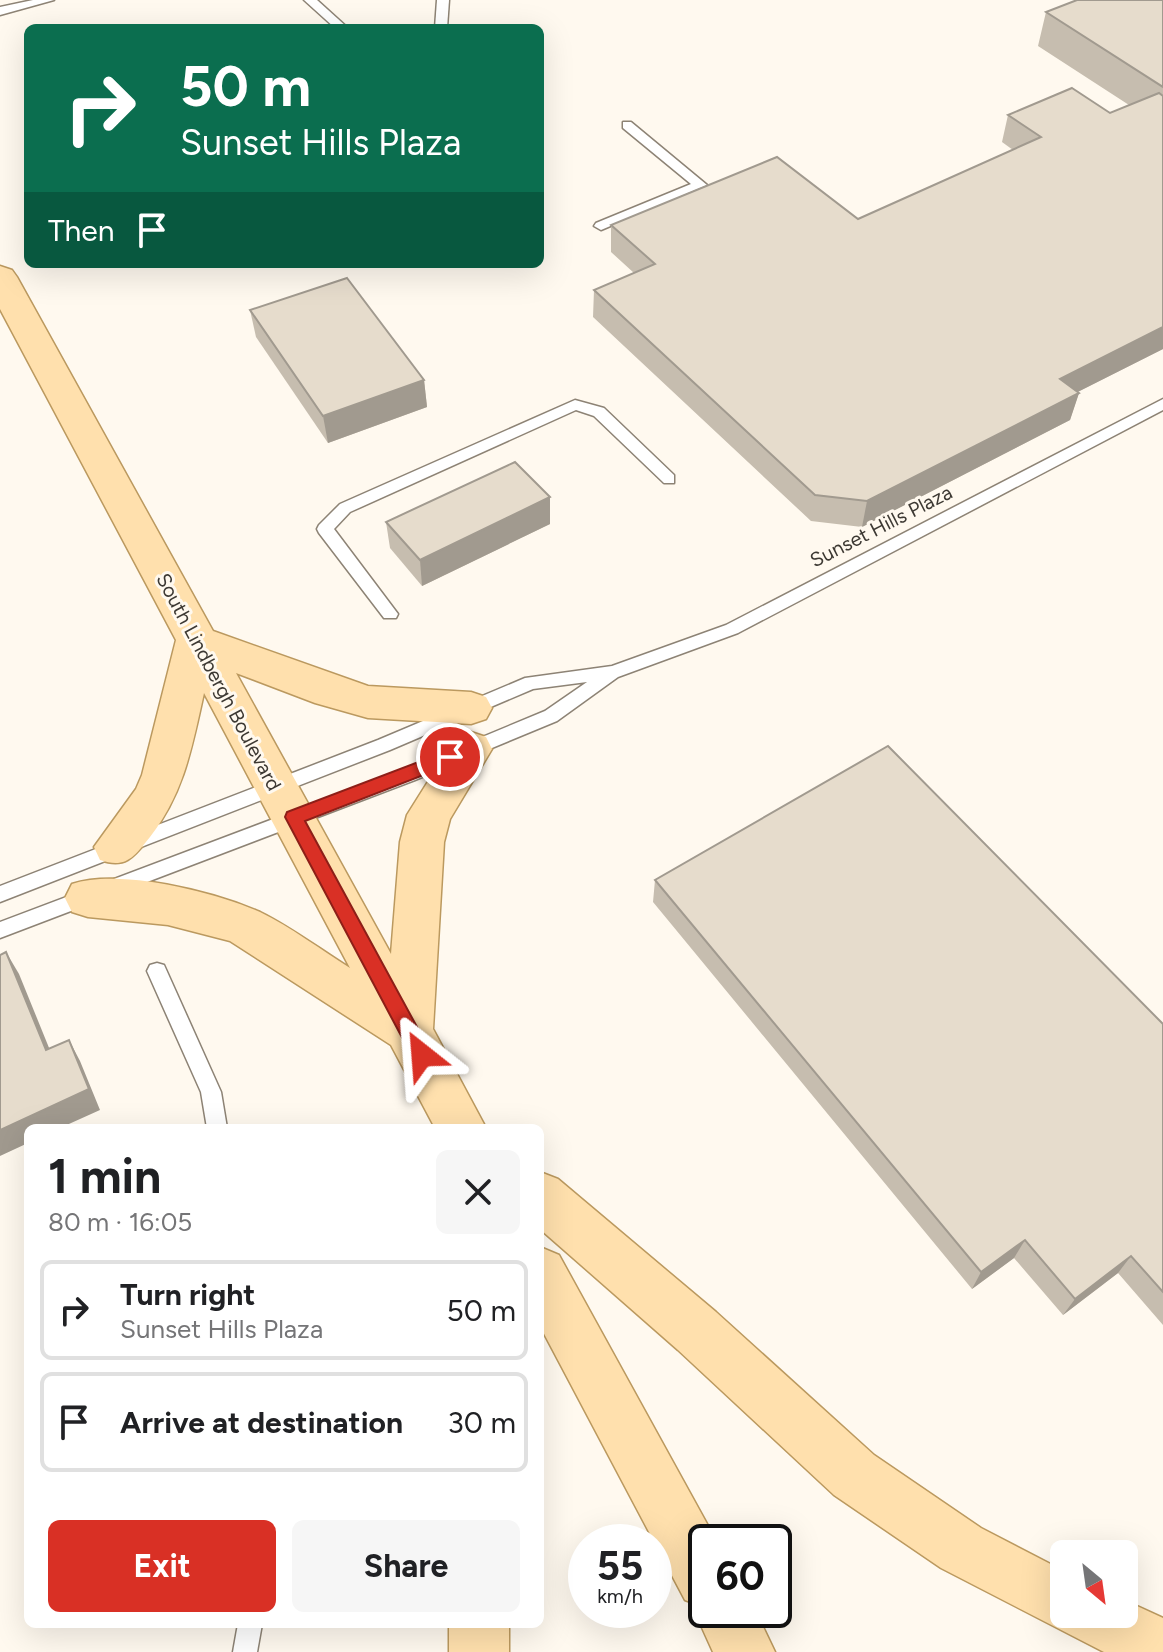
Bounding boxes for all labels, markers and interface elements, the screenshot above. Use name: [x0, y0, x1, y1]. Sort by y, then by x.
text: 50 m: [180, 53, 311, 120]
icon: right: [48, 56, 152, 160]
text: Sunset Hills Plaza: [180, 121, 461, 164]
icon: arrive: [130, 208, 174, 252]
text: Then: [48, 212, 114, 249]
street label: Sunset Hills Plaza: [806, 480, 956, 572]
street label: South Lindbergh Boulevard: [151, 569, 287, 795]
pin: [416, 723, 484, 791]
icon: arrive: [428, 735, 472, 779]
position arrow: [380, 1013, 464, 1097]
text: 1 min: [48, 1147, 161, 1205]
button: close: [436, 1150, 520, 1234]
text: 80 m · 16:05: [48, 1206, 192, 1238]
text: Turn right: [120, 1276, 255, 1313]
icon: right: [52, 1288, 96, 1332]
text: 50 m: [447, 1292, 516, 1329]
text: Sunset Hills Plaza: [120, 1313, 323, 1345]
icon: arrive: [52, 1400, 96, 1444]
text: Arrive at destination: [120, 1404, 403, 1441]
text: 30 m: [448, 1404, 516, 1441]
button: Exit: [48, 1520, 276, 1612]
button: Share: [292, 1520, 520, 1612]
speed limit sign: 60: [688, 1524, 792, 1628]
north arrow: [1050, 1540, 1138, 1628]
map controls: [1050, 1540, 1138, 1628]
text: 55: [597, 1542, 643, 1590]
text: km/h: [597, 1584, 643, 1608]

